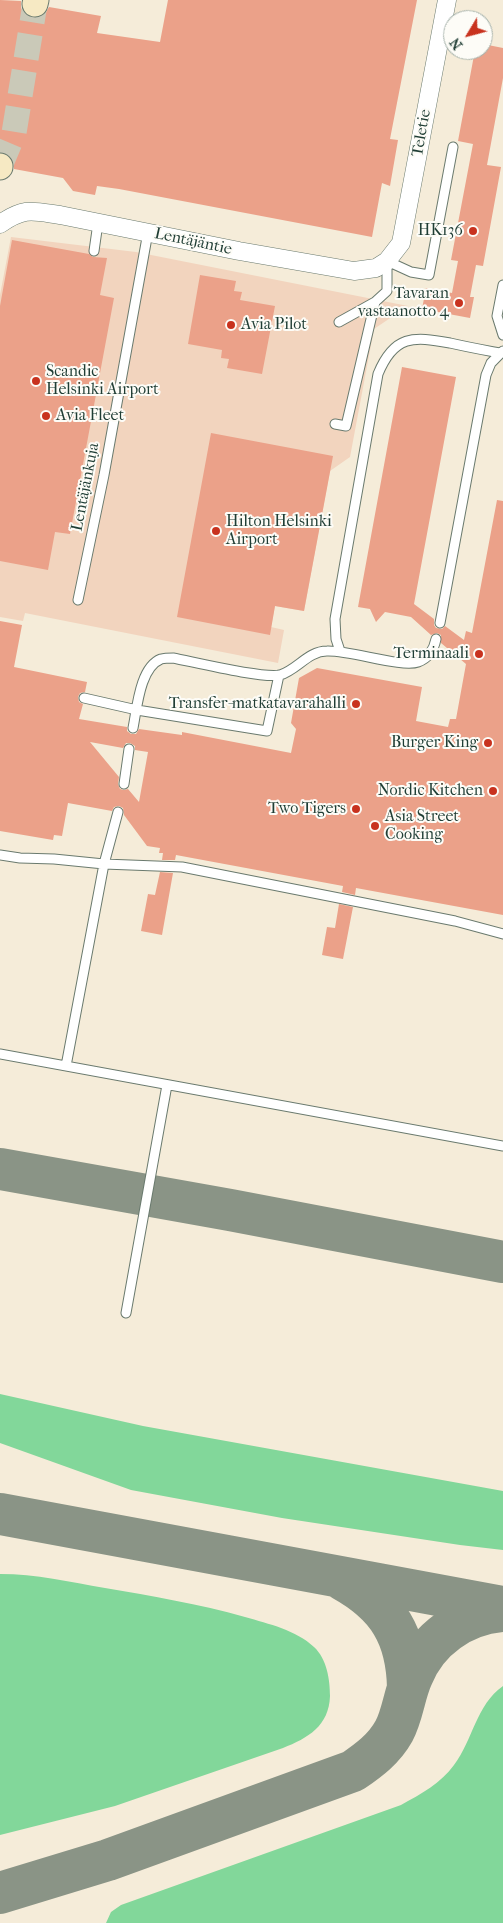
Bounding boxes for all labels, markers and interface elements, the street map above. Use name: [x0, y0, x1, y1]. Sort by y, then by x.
north arrow: [443, 10, 493, 60]
text: N: [446, 34, 466, 53]
street label: Teletie: [408, 108, 436, 158]
place label: HK136: [418, 221, 463, 241]
street label: Lentäjäntie: [152, 224, 234, 260]
marker: HK136: [467, 225, 479, 237]
place label: Tavaran vastaanotto 4: [358, 284, 449, 322]
marker: Tavaran vastaanotto 4: [453, 297, 465, 309]
place label: Avia Pilot: [241, 315, 307, 335]
marker: Avia Pilot: [225, 319, 237, 331]
place label: Scandic Helsinki Airport: [46, 362, 159, 400]
marker: Scandic Helsinki Airport: [30, 375, 42, 387]
place label: Avia Fleet: [56, 406, 124, 426]
marker: Avia Fleet: [40, 410, 52, 422]
street label: Lentäjänkuja: [68, 441, 104, 533]
place label: Hilton Helsinki Airport: [226, 512, 332, 550]
marker: Hilton Helsinki Airport: [210, 525, 222, 537]
place label: Terminaali: [394, 644, 469, 664]
marker: Terminaali: [473, 648, 485, 660]
place label: Transfer-matkatavarahalli: [169, 694, 346, 714]
marker: Transfer-matkatavarahalli: [350, 698, 362, 710]
place label: Burger King: [391, 733, 478, 753]
marker: Burger King: [482, 737, 494, 749]
place label: Nordic Kitchen: [378, 781, 483, 801]
marker: Nordic Kitchen: [487, 785, 499, 797]
place label: Two Tigers: [268, 799, 346, 819]
marker: Two Tigers: [350, 803, 362, 815]
place label: Asia Street Cooking: [385, 807, 459, 845]
marker: Asia Street Cooking: [369, 820, 381, 832]

